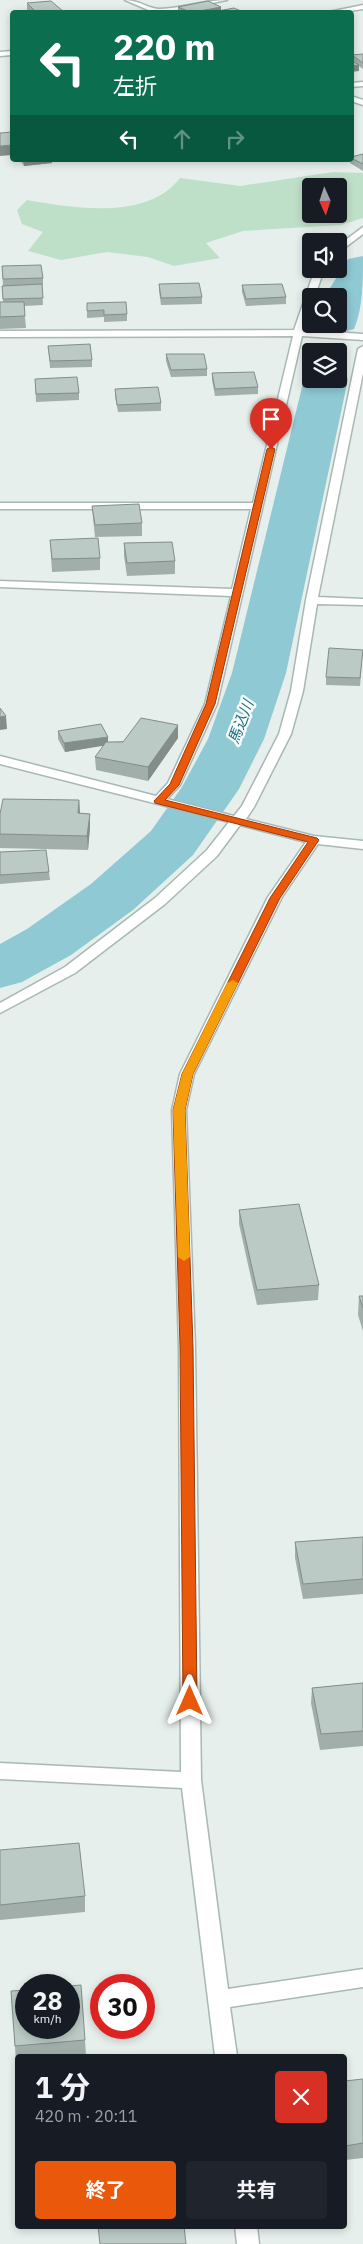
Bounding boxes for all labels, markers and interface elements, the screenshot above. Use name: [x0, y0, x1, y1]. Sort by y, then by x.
text: 220 m: [113, 24, 216, 70]
icon: left: [30, 30, 95, 95]
text: 左折: [113, 71, 157, 100]
icon: left: [115, 125, 143, 153]
icon: ahead: [168, 125, 196, 153]
icon: right: [221, 125, 249, 153]
north arrow: [302, 178, 348, 222]
map controls: [302, 178, 347, 388]
button: sound: [302, 233, 347, 278]
button: search: [302, 288, 347, 333]
button: layers: [302, 343, 347, 388]
pin: [250, 398, 292, 449]
icon: arrive: [257, 405, 285, 433]
water label: 馬込川: [224, 696, 258, 746]
position arrow: [163, 1674, 215, 1726]
speed limit sign: 30: [90, 1974, 155, 2039]
text: 28: [32, 1984, 63, 2017]
text: km/h: [33, 2011, 62, 2026]
text: 1 分: [35, 2067, 90, 2106]
button: close: [275, 2071, 327, 2123]
text: 420 m · 20:11: [35, 2106, 137, 2126]
button: 終了: [35, 2161, 176, 2219]
button: 共有: [186, 2161, 327, 2219]

